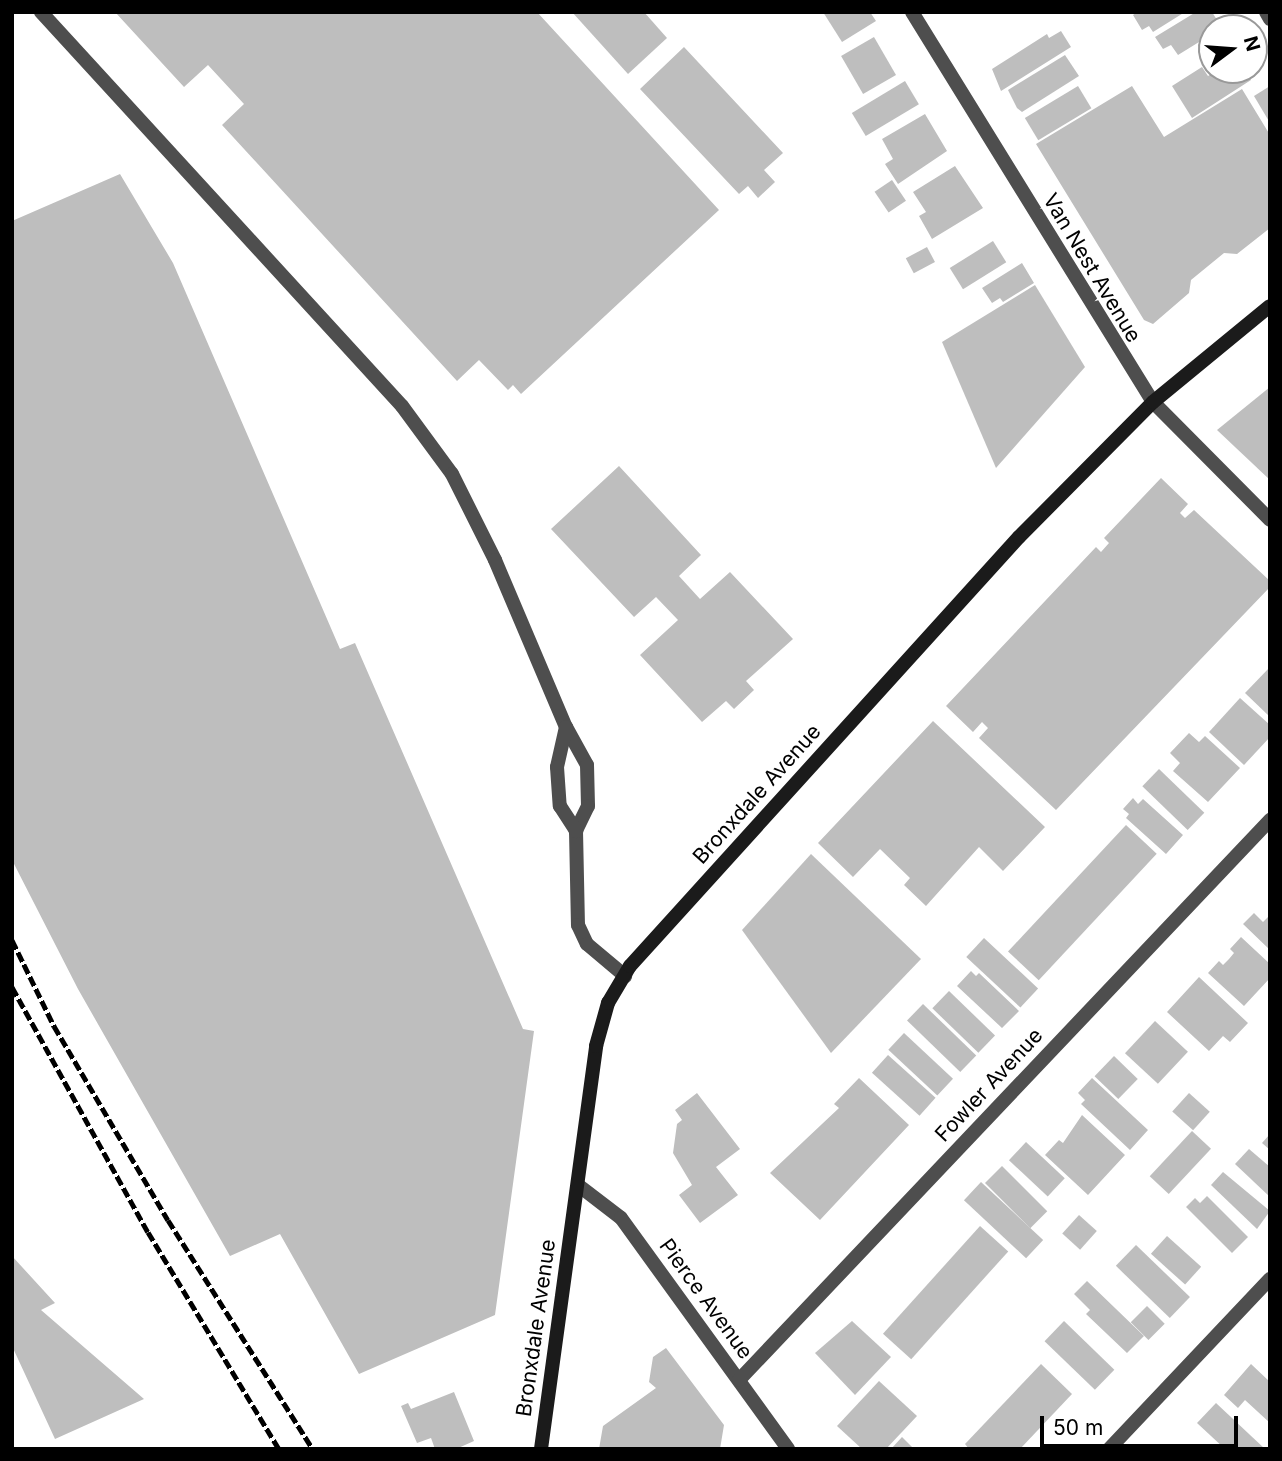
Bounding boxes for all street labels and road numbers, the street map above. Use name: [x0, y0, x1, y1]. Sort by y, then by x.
street label: Van Nest Avenue: [1038, 189, 1146, 347]
street label: Bronxdale Avenue: [688, 719, 826, 869]
street label: Fowler Avenue: [930, 1023, 1048, 1147]
street label: Pierce Avenue: [654, 1234, 758, 1364]
street label: Bronxdale Avenue: [511, 1238, 561, 1418]

